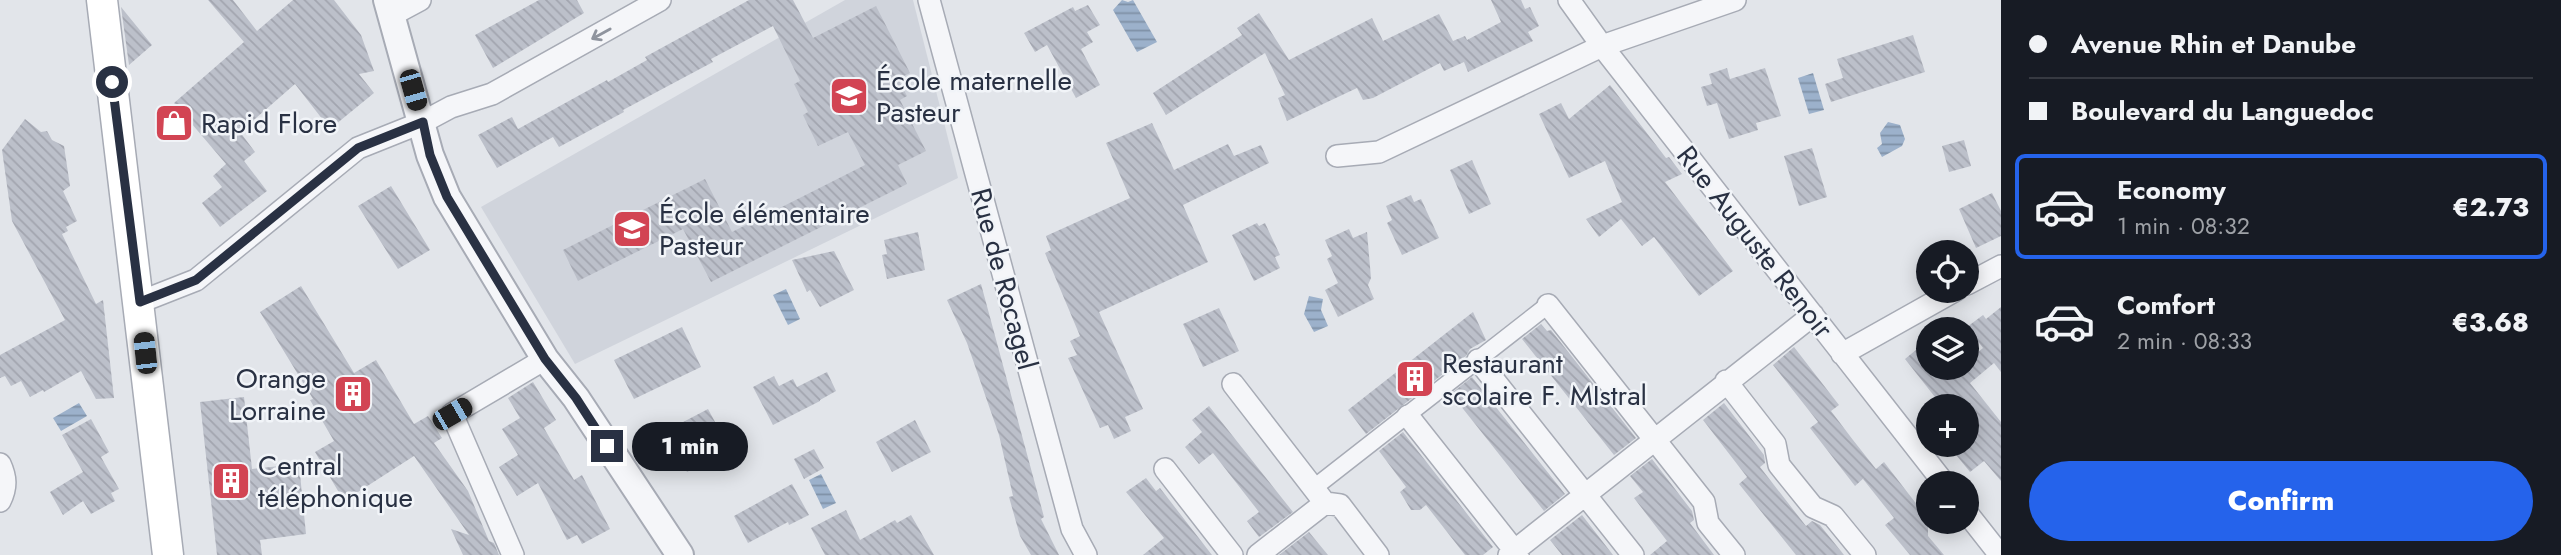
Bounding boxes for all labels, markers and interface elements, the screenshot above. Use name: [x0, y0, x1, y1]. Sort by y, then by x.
text: Avenue Rhin et Danube: [2071, 25, 2356, 63]
one-way arrow: [591, 27, 611, 41]
place label: École maternelle Pasteur: [876, 60, 1072, 133]
route start: [96, 66, 128, 98]
car: [398, 67, 429, 113]
school or university icon: École maternelle Pasteur: [828, 75, 870, 117]
text: Boulevard du Languedoc: [2071, 92, 2374, 130]
shop icon: Rapid Flore: [153, 102, 195, 144]
place label: Rapid Flore: [201, 103, 337, 144]
street label: Rue Auguste Renoir: [1667, 137, 1844, 347]
text: Economy: [2117, 171, 2226, 209]
icon: car: [2033, 175, 2096, 238]
street label: Rue de Rocagel: [960, 184, 1048, 374]
text: €2.73: [2452, 188, 2529, 226]
place label: École élémentaire Pasteur: [659, 193, 870, 266]
school or university icon: École élémentaire Pasteur: [611, 208, 653, 250]
text: 1 min · 08:32: [2117, 209, 2250, 243]
map controls: [1916, 240, 1979, 534]
button: locate: [1916, 240, 1979, 303]
text: Comfort: [2117, 286, 2215, 324]
icon: car: [2033, 290, 2096, 353]
text: €3.68: [2451, 303, 2529, 341]
button: layers: [1916, 317, 1979, 380]
text: 2 min · 08:33: [2117, 324, 2252, 358]
car: [133, 331, 158, 375]
place label: Restaurant scolaire F. MIstral: [1442, 343, 1647, 416]
place label: Orange Lorraine: [229, 358, 326, 431]
building icon: Restaurant scolaire F. MIstral: [1394, 358, 1436, 400]
building icon: Orange Lorraine: [332, 373, 374, 415]
car: [429, 394, 476, 434]
button: +: [1916, 394, 1979, 457]
callout: 1 min: [632, 422, 747, 471]
text: 1 min: [661, 429, 719, 463]
route end: [591, 430, 623, 462]
place label: Central téléphonique: [258, 445, 413, 518]
building icon: Central téléphonique: [210, 460, 252, 502]
button: Confirm: [2029, 461, 2533, 541]
button: −: [1916, 471, 1979, 534]

